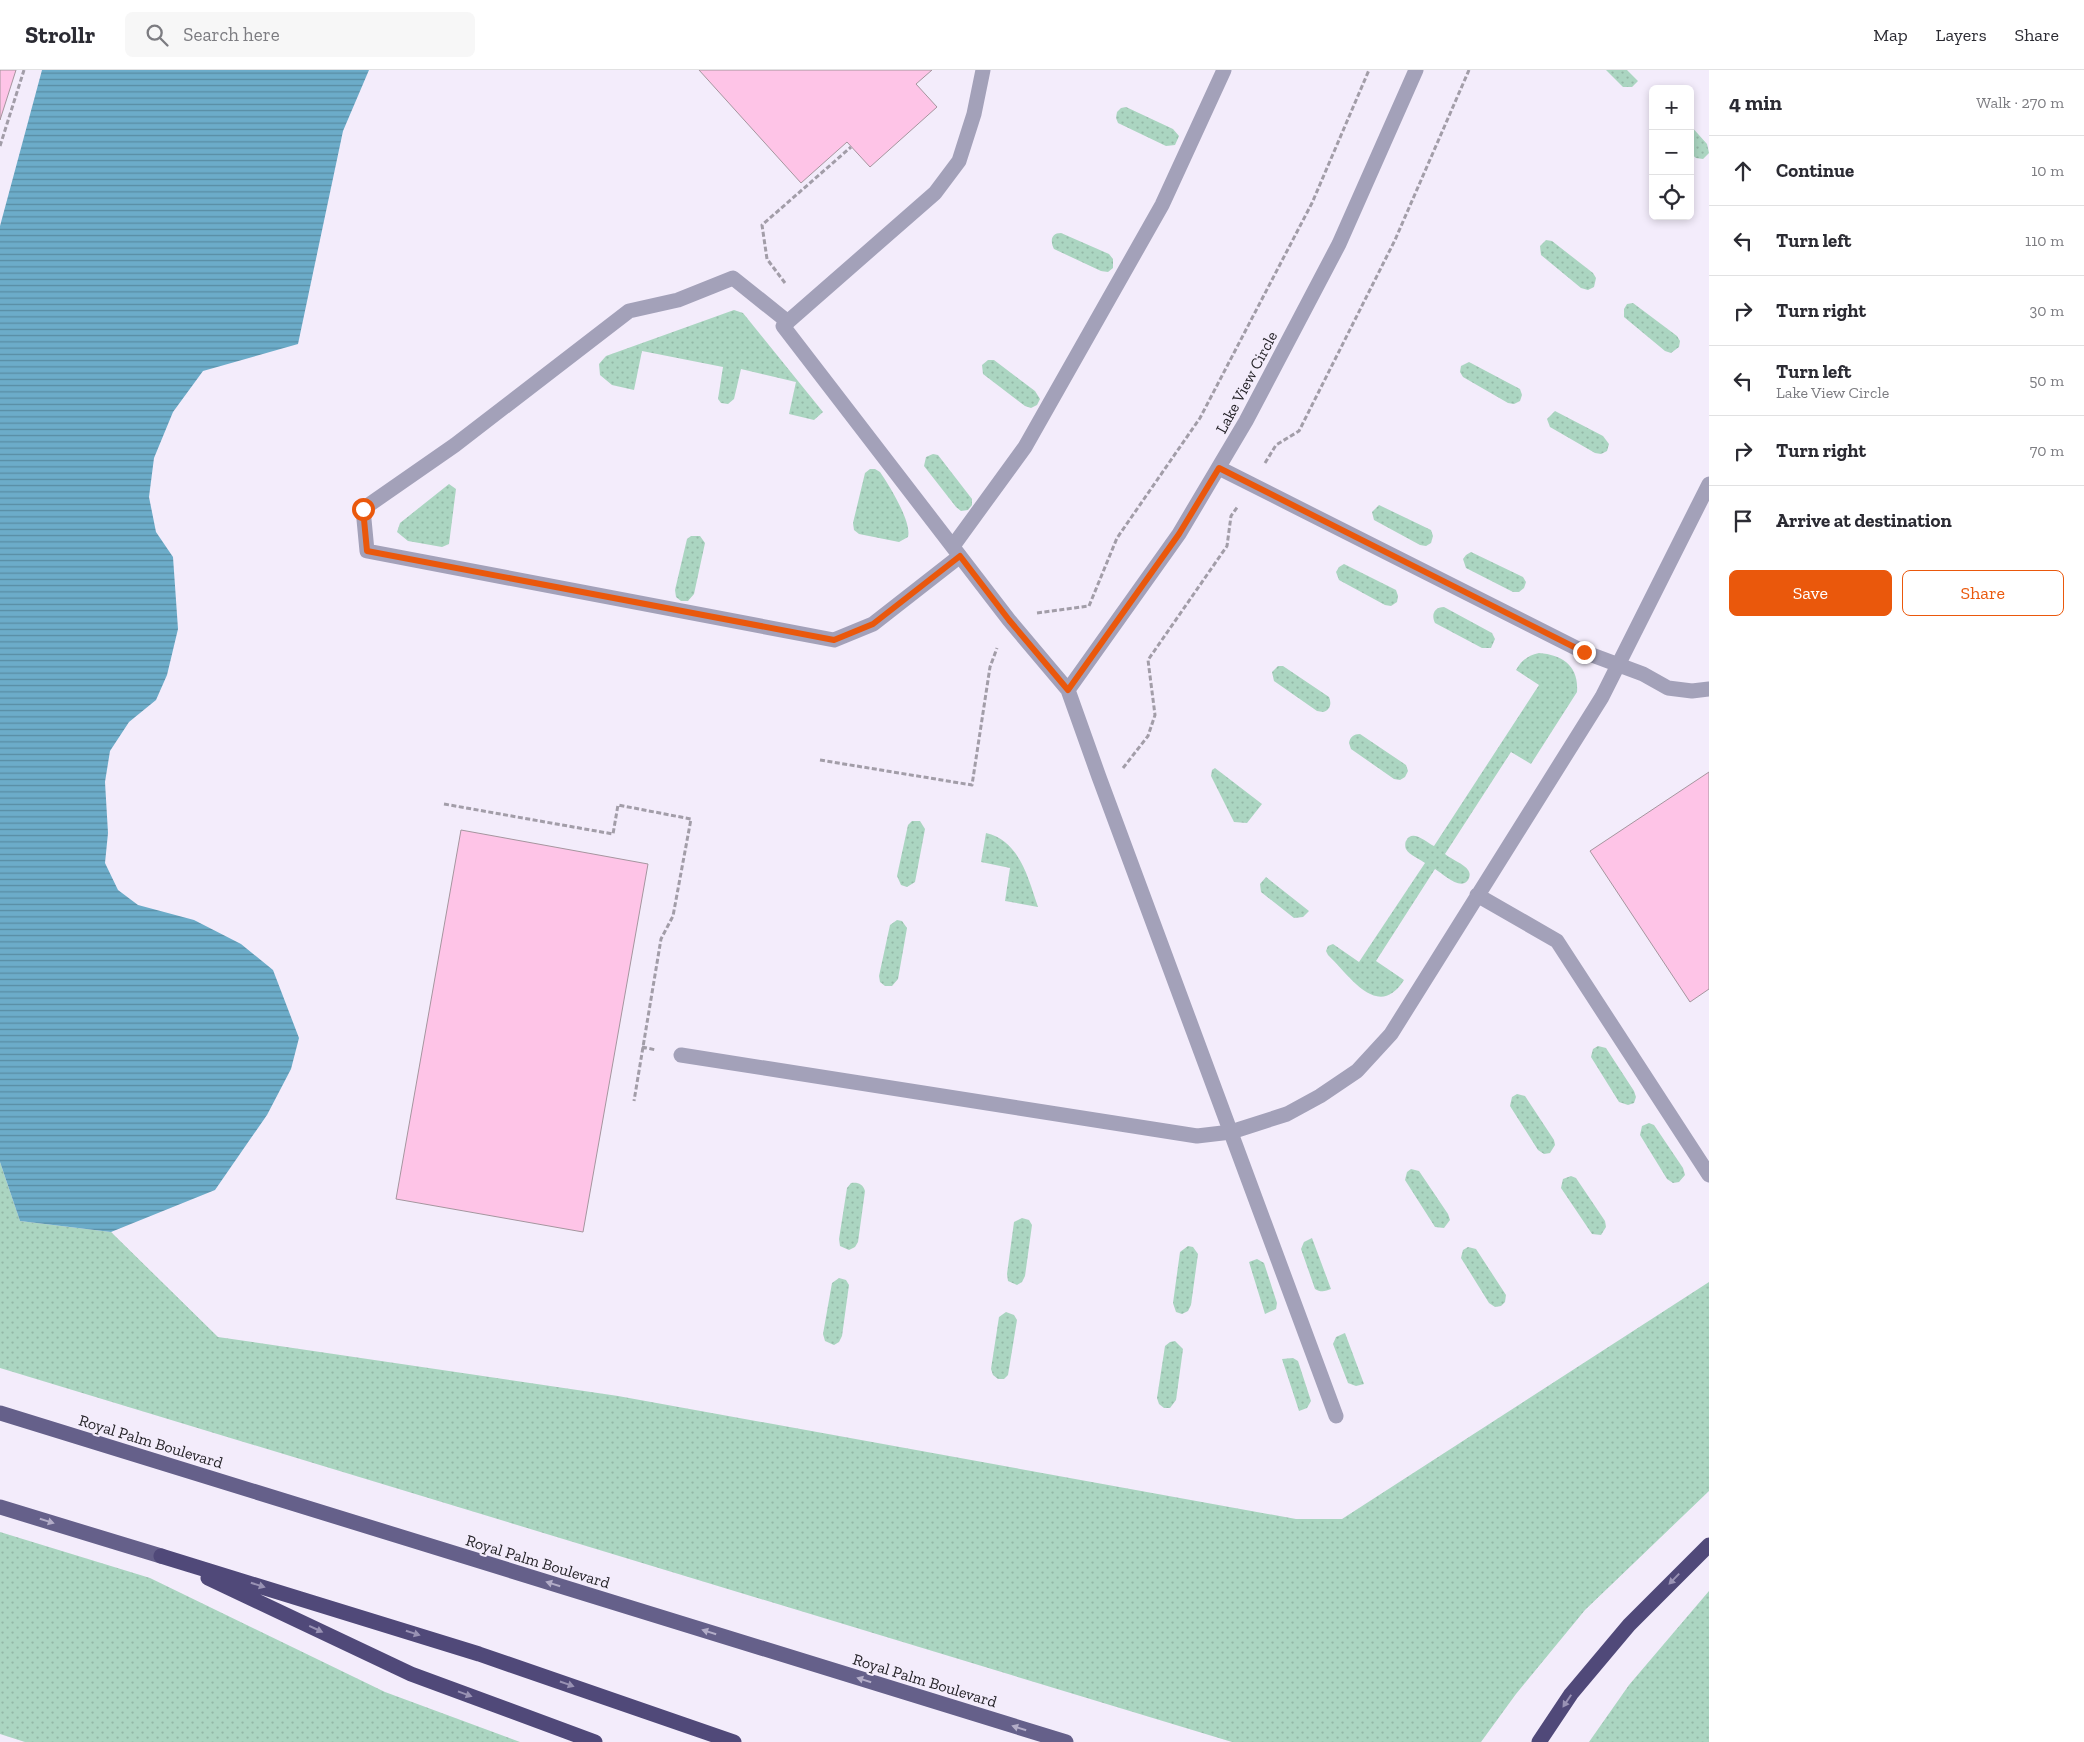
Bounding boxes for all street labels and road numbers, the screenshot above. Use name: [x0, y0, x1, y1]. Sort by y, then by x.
street label: Lake View Circle: [1211, 328, 1281, 437]
street label: Royal Palm Boulevard: [77, 1411, 225, 1473]
street label: Royal Palm Boulevard: [464, 1531, 612, 1593]
street label: Royal Palm Boulevard: [851, 1650, 999, 1712]

